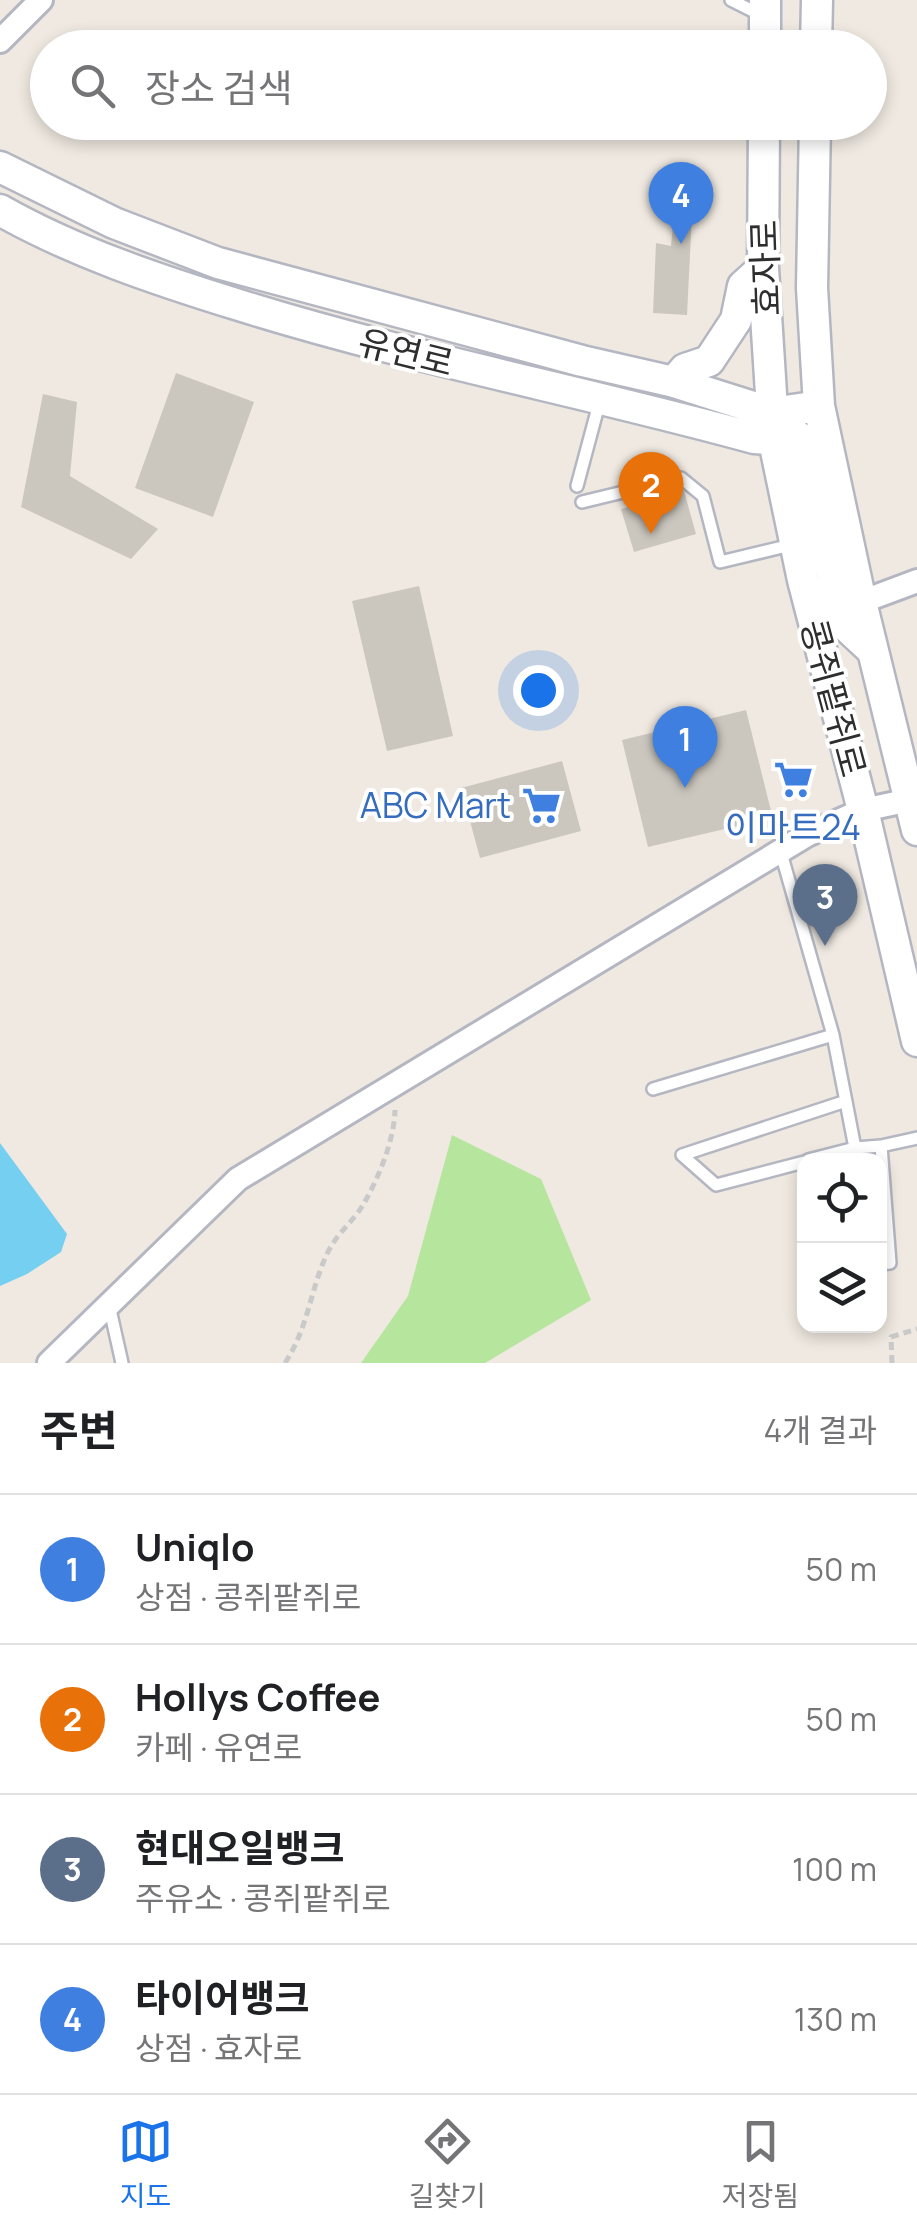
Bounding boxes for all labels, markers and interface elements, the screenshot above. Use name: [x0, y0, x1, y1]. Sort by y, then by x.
search box: [30, 30, 887, 140]
icon: search: [65, 58, 120, 113]
text: 장소 검색: [145, 61, 292, 113]
pin: 4: [648, 162, 714, 244]
street label: 효자로: [739, 219, 791, 317]
street label: 유연로: [353, 317, 459, 387]
pin: 2: [618, 452, 684, 534]
street label: 콩쥐팥쥐로: [790, 614, 878, 782]
your location: [513, 665, 564, 716]
pin: 1: [652, 706, 718, 788]
supermarket icon: 이마트24: [772, 759, 814, 801]
place label: ABC Mart: [360, 781, 511, 829]
supermarket icon: ABC Mart: [520, 784, 562, 826]
place label: 이마트24: [725, 803, 861, 851]
pin: 3: [792, 864, 858, 946]
map controls: [797, 1153, 887, 1333]
button: locate: [797, 1153, 887, 1243]
button: layers: [797, 1243, 887, 1333]
text: 주변: [40, 1401, 117, 1459]
text: 4개 결과: [763, 1408, 877, 1452]
text: Uniqlo: [135, 1520, 254, 1572]
text: 1: [65, 1547, 80, 1591]
text: 50 m: [805, 1547, 877, 1591]
text: 상점 · 콩쥐팥쥐로: [135, 1575, 361, 1619]
text: Hollys Coffee: [135, 1670, 380, 1722]
text: 2: [63, 1697, 82, 1741]
text: 50 m: [805, 1697, 877, 1741]
text: 카페 · 유연로: [135, 1725, 302, 1769]
text: 현대오일뱅크: [135, 1821, 345, 1873]
text: 3: [63, 1847, 82, 1891]
text: 100 m: [792, 1847, 877, 1891]
text: 주유소 · 콩쥐팥쥐로: [135, 1876, 391, 1920]
text: 타이어뱅크: [135, 1971, 310, 2023]
text: 4: [63, 1997, 82, 2041]
text: 130 m: [794, 1997, 877, 2041]
text: 상점 · 효자로: [135, 2026, 302, 2070]
tab: 지도: [118, 2114, 173, 2214]
tab: 길찾기: [409, 2114, 486, 2214]
tab: 저장됨: [722, 2114, 799, 2214]

